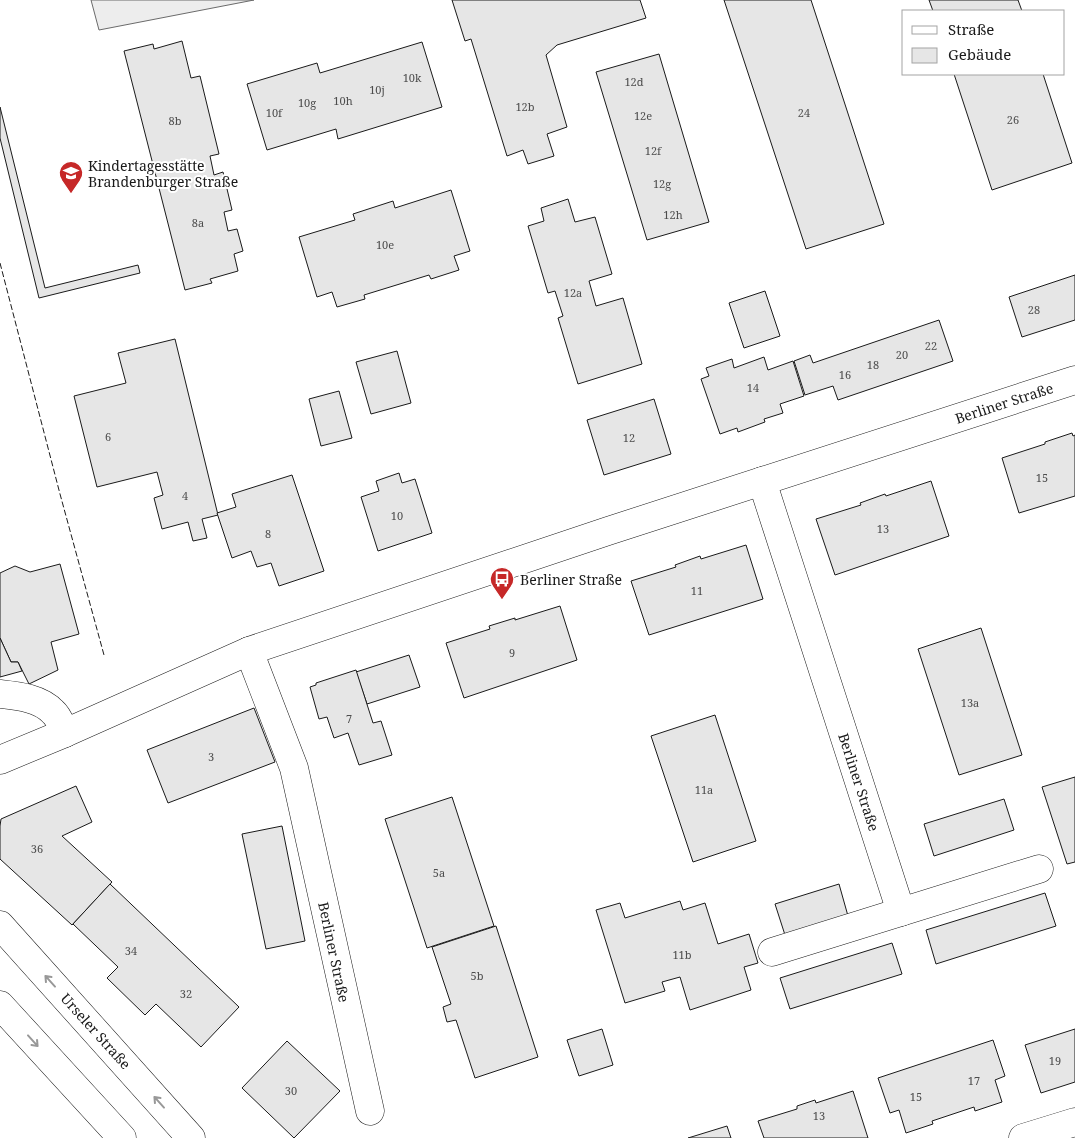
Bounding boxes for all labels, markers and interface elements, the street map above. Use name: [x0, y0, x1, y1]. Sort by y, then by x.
legend: [902, 10, 1065, 75]
text: Straße: [948, 19, 994, 39]
text: Gebäude: [948, 44, 1011, 64]
house number: 10k: [403, 70, 422, 85]
house number: 12d: [624, 74, 644, 89]
house number: 10j: [369, 82, 385, 97]
house number: 10h: [333, 93, 353, 108]
house number: 10g: [298, 95, 316, 110]
house number: 12b: [515, 99, 535, 114]
house number: 10f: [266, 105, 283, 120]
house number: 24: [798, 105, 810, 120]
house number: 12e: [634, 108, 652, 123]
house number: 26: [1007, 112, 1019, 127]
house number: 8b: [169, 113, 182, 128]
house number: 12f: [645, 143, 662, 158]
place label: Kindertagesstätte Brandenburger Straße: [88, 156, 238, 191]
school or university icon: Kindertagesstätte Brandenburger Straße: [58, 160, 84, 194]
house number: 12g: [653, 176, 671, 191]
house number: 12h: [663, 207, 683, 222]
house number: 8a: [192, 215, 204, 230]
house number: 10e: [376, 237, 394, 252]
house number: 12a: [564, 285, 582, 300]
house number: 28: [1028, 302, 1040, 317]
house number: 22: [925, 338, 937, 353]
house number: 20: [896, 347, 908, 362]
house number: 18: [867, 357, 879, 372]
house number: 16: [839, 367, 851, 382]
street label: Berliner Straße: [953, 378, 1055, 428]
house number: 14: [747, 380, 759, 395]
house number: 6: [105, 429, 111, 444]
house number: 12: [623, 430, 635, 445]
house number: 15: [1036, 470, 1048, 485]
house number: 4: [182, 488, 188, 503]
house number: 10: [391, 508, 403, 523]
house number: 13: [877, 521, 889, 536]
house number: 8: [265, 526, 271, 541]
bus stop icon: Berliner Straße: [489, 566, 515, 600]
place label: Berliner Straße: [520, 570, 622, 589]
house number: 11: [691, 583, 703, 598]
house number: 9: [509, 645, 515, 660]
house number: 13a: [961, 695, 979, 710]
house number: 7: [346, 711, 352, 726]
street label: Berliner Straße: [834, 731, 884, 833]
house number: 3: [208, 749, 214, 764]
house number: 11a: [695, 782, 713, 797]
house number: 36: [31, 841, 43, 856]
house number: 5a: [433, 865, 445, 880]
street label: Berliner Straße: [314, 900, 354, 1004]
house number: 34: [125, 943, 137, 958]
house number: 11b: [672, 947, 692, 962]
house number: 5b: [471, 968, 484, 983]
one-way arrow: [44, 974, 56, 987]
house number: 32: [180, 986, 192, 1001]
street label: Urseler Straße: [57, 989, 135, 1073]
one-way arrow: [27, 1034, 39, 1047]
house number: 19: [1049, 1053, 1061, 1068]
house number: 17: [968, 1073, 980, 1088]
house number: 30: [285, 1083, 297, 1098]
house number: 15: [910, 1089, 922, 1104]
one-way arrow: [153, 1095, 165, 1108]
house number: 13: [813, 1108, 825, 1123]

